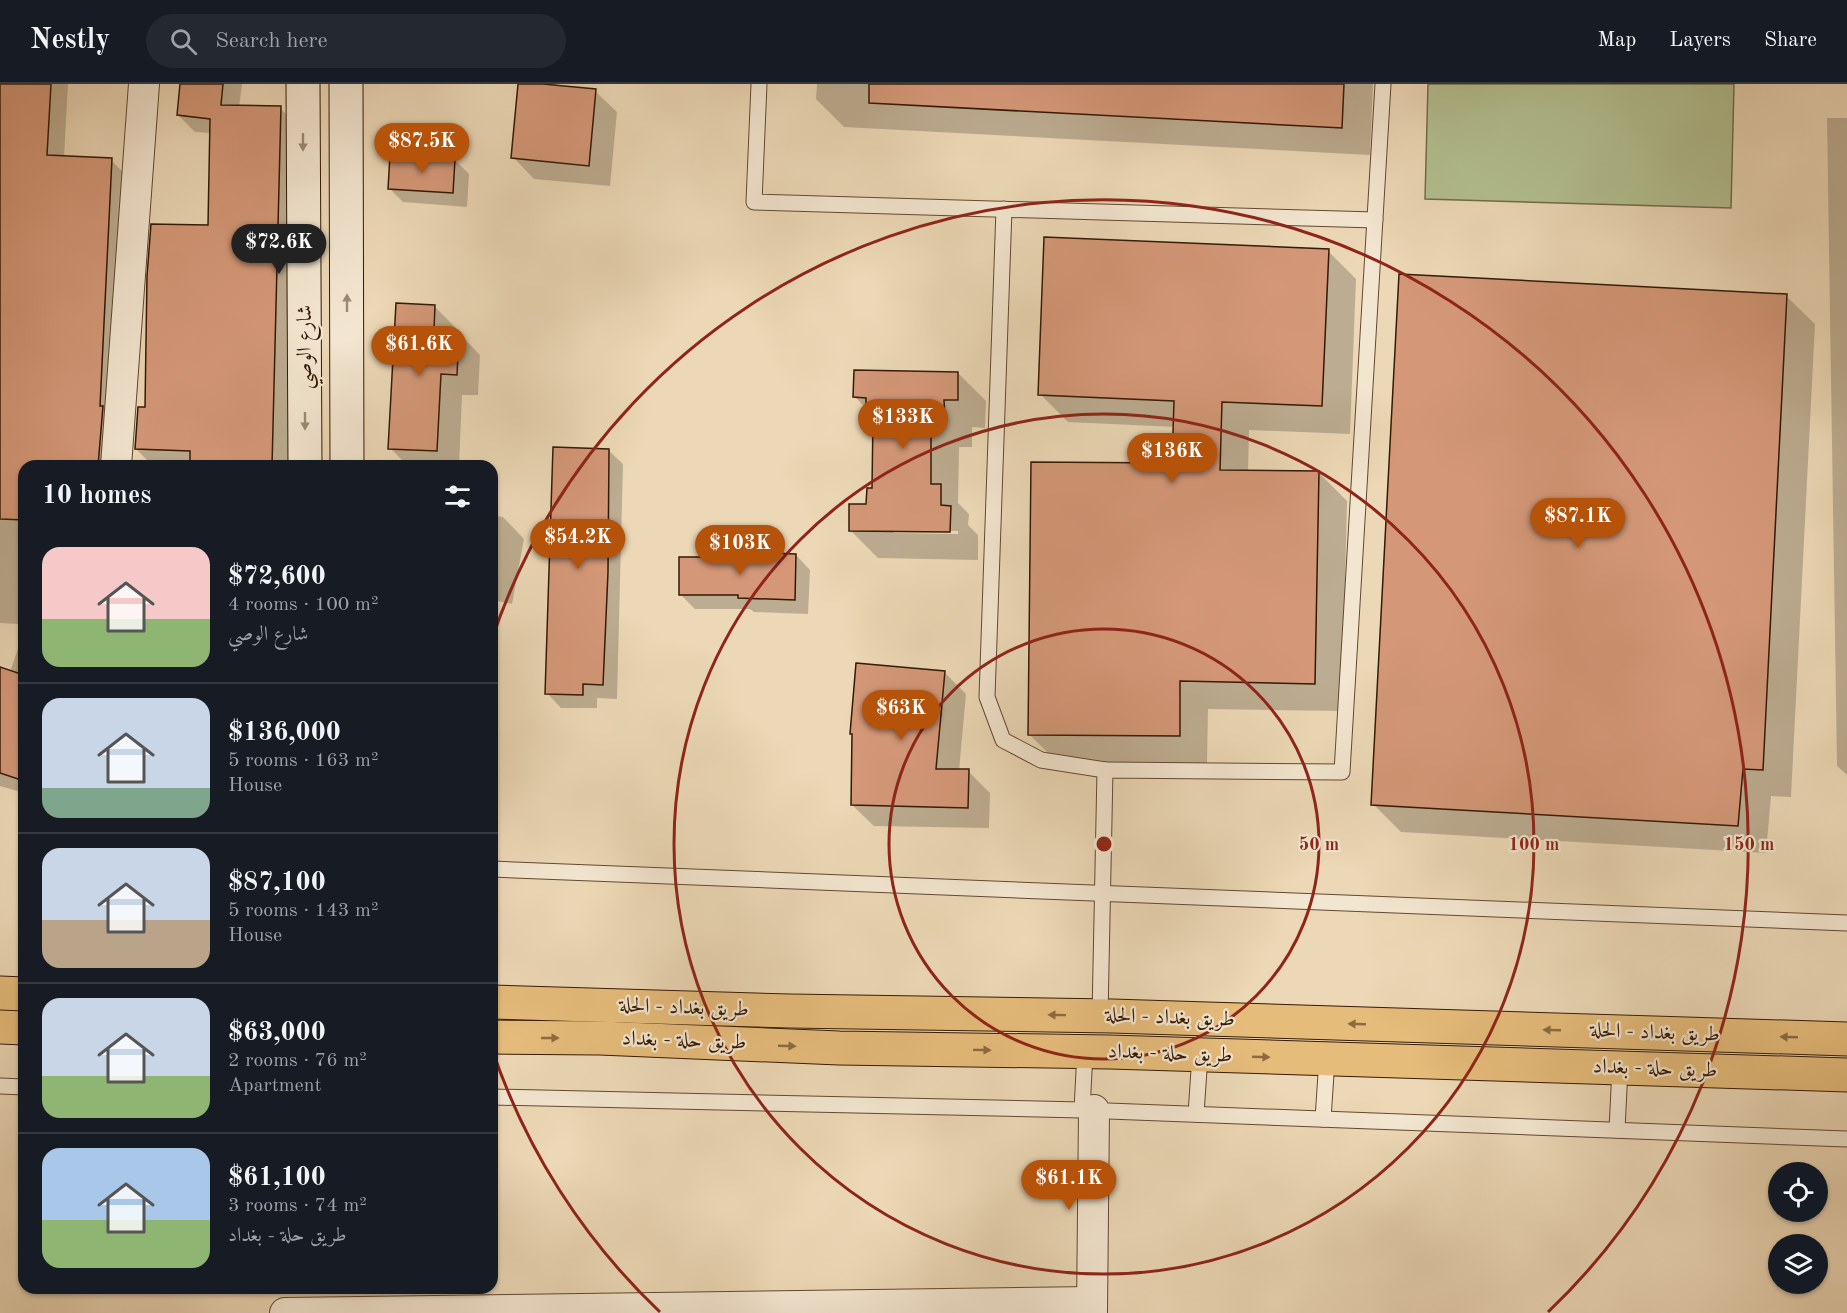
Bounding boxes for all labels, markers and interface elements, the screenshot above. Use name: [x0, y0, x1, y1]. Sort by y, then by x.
search box: [146, 14, 566, 68]
icon: search: [167, 25, 200, 58]
text: Nestly: [30, 27, 110, 55]
text: Search here: [215, 30, 328, 52]
text: Map: [1597, 30, 1636, 51]
text: Layers: [1669, 30, 1731, 51]
text: Share: [1764, 30, 1817, 51]
pin: $87.5K: [373, 123, 471, 174]
text: $87.5K: [388, 132, 456, 152]
one-way arrow: [298, 133, 308, 152]
pin: $72.6K: [230, 224, 328, 275]
text: $72.6K: [245, 233, 313, 253]
one-way arrow: [342, 294, 352, 313]
street label: شارع الوصي: [295, 305, 324, 389]
pin: $61.6K: [370, 326, 468, 377]
text: $61.6K: [385, 335, 453, 355]
pin: $133K: [861, 399, 945, 450]
text: $133K: [872, 408, 934, 428]
one-way arrow: [300, 412, 310, 431]
pin: $136K: [1130, 433, 1214, 484]
text: $136K: [1141, 442, 1203, 462]
icon: filters: [441, 480, 474, 513]
text: 10 homes: [42, 483, 151, 509]
pin: $87.1K: [1529, 498, 1627, 549]
text: $87.1K: [1544, 507, 1612, 527]
pin: $54.2K: [529, 519, 627, 570]
pin: $103K: [698, 525, 782, 576]
text: $54.2K: [544, 528, 612, 548]
text: $103K: [709, 534, 771, 554]
text: $72,600: [228, 564, 326, 590]
icon: home: [90, 571, 162, 643]
text: 4 rooms · 100 m²: [228, 595, 378, 615]
text: شارع الوصي: [228, 625, 308, 645]
pin: $63K: [865, 690, 937, 741]
text: $63K: [876, 699, 926, 719]
text: $136,000: [228, 720, 341, 746]
icon: home: [90, 722, 162, 794]
text: 5 rooms · 163 m²: [228, 751, 378, 771]
text: House: [228, 776, 282, 796]
centre of rings: [1094, 834, 1114, 854]
text: 50 m: [1299, 836, 1339, 854]
text: 100 m: [1509, 836, 1559, 854]
text: 150 m: [1724, 836, 1774, 854]
text: $87,100: [228, 870, 326, 896]
icon: home: [90, 872, 162, 944]
text: 5 rooms · 143 m²: [228, 901, 378, 921]
text: House: [228, 926, 282, 946]
street label: طريق بغداد - الحلة: [618, 995, 749, 1022]
street label: طريق بغداد - الحلة: [1104, 1005, 1235, 1032]
one-way arrow: [1047, 1010, 1066, 1020]
one-way arrow: [1347, 1019, 1366, 1028]
text: $63,000: [228, 1020, 326, 1046]
street label: طريق بغداد - الحلة: [1589, 1020, 1720, 1047]
icon: home: [90, 1022, 162, 1094]
one-way arrow: [1542, 1025, 1561, 1034]
street label: طريق حلة - بغداد: [621, 1028, 747, 1055]
one-way arrow: [541, 1033, 560, 1043]
one-way arrow: [1779, 1033, 1798, 1042]
one-way arrow: [778, 1041, 797, 1050]
street label: طريق حلة - بغداد: [1107, 1041, 1233, 1068]
one-way arrow: [973, 1045, 992, 1055]
text: 2 rooms · 76 m²: [228, 1051, 367, 1071]
one-way arrow: [1252, 1052, 1271, 1062]
street label: طريق حلة - بغداد: [1592, 1056, 1718, 1083]
text: Apartment: [228, 1076, 322, 1096]
pin: $61.1K: [1020, 1160, 1118, 1211]
map controls: [1768, 1162, 1828, 1294]
button: locate: [1768, 1162, 1828, 1222]
text: $61,100: [228, 1165, 326, 1191]
text: $61.1K: [1035, 1169, 1103, 1189]
icon: home: [90, 1172, 162, 1244]
text: 3 rooms · 74 m²: [228, 1196, 367, 1216]
text: طريق حلة - بغداد: [228, 1226, 347, 1246]
button: layers: [1768, 1234, 1828, 1294]

